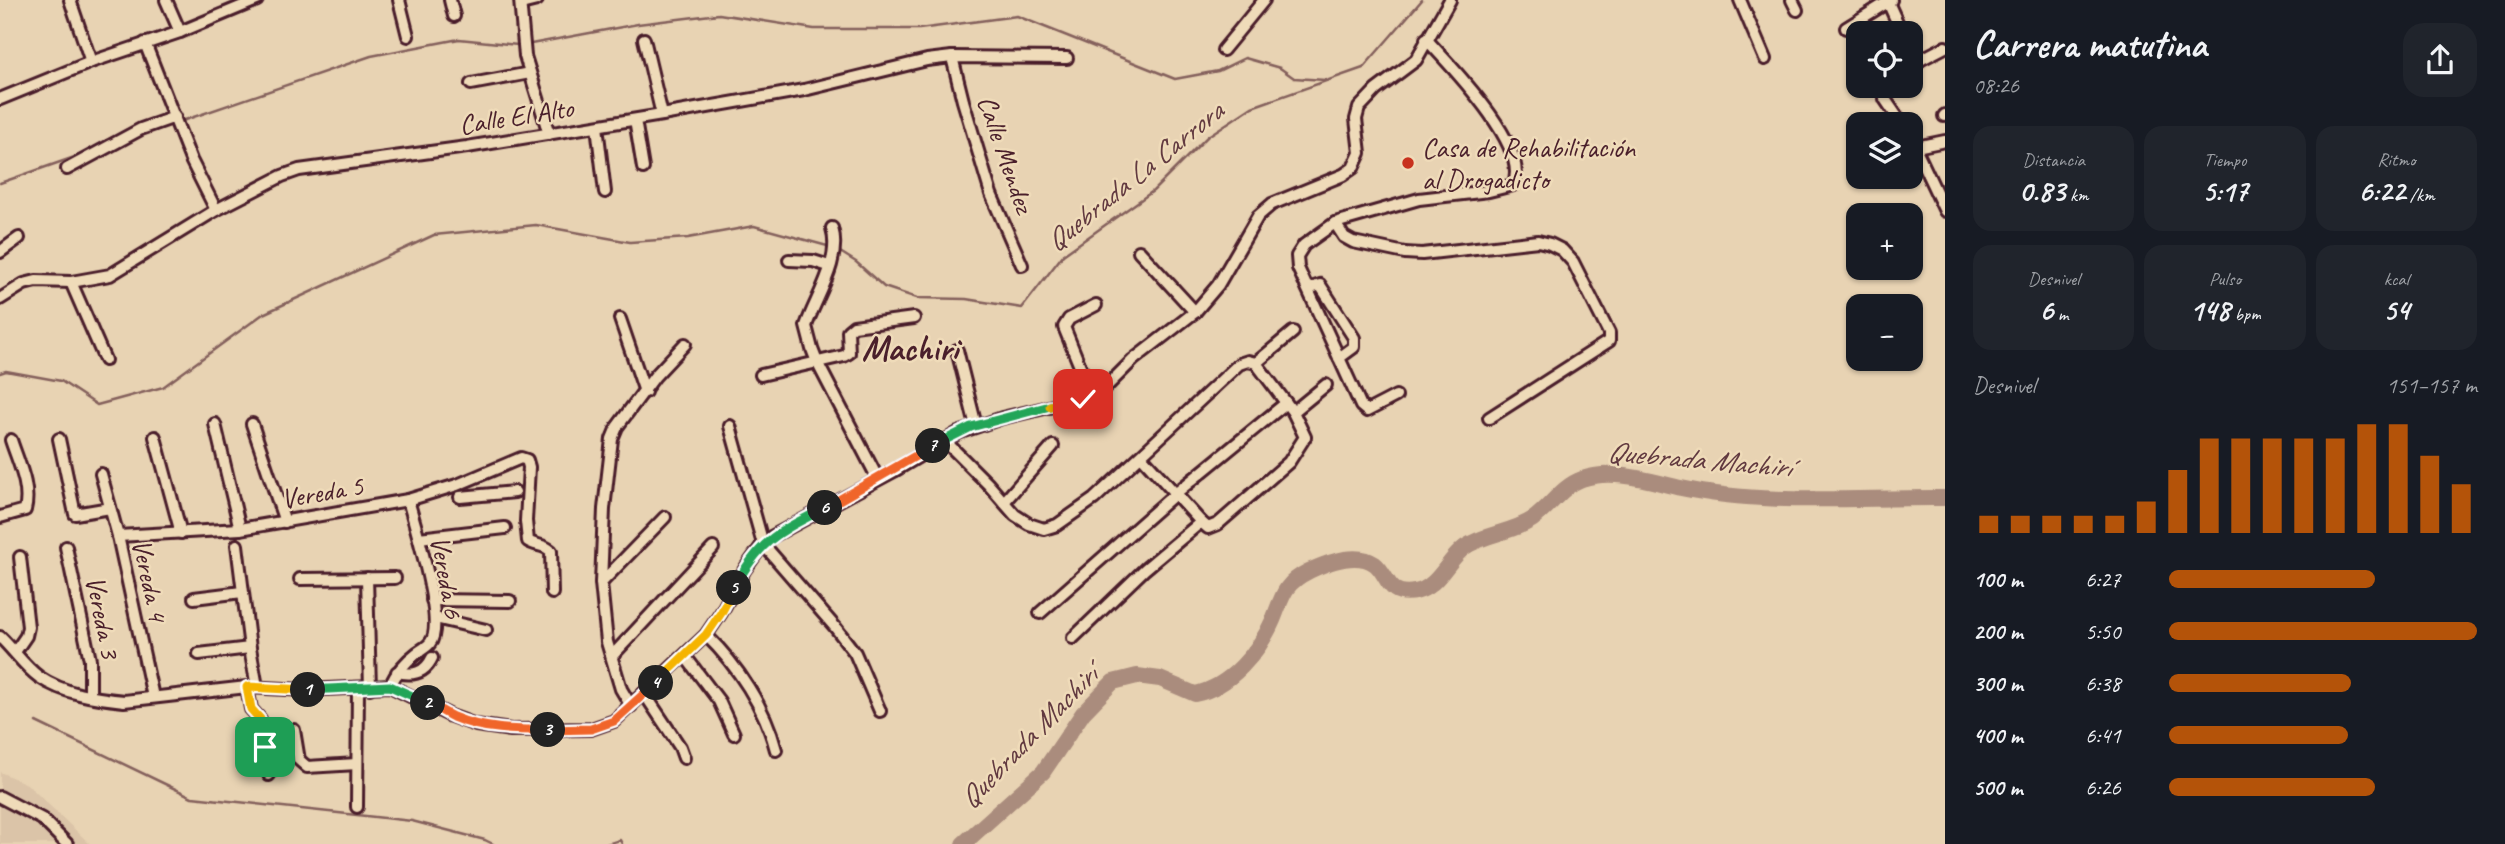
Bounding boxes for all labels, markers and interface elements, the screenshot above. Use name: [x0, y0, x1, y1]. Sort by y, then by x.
map controls: [1846, 21, 1923, 371]
button: locate: [1846, 21, 1923, 98]
text: Carrera matutina: [1973, 21, 2207, 68]
button: share: [2403, 23, 2477, 97]
text: 08:26: [1973, 71, 2019, 100]
street label: Calle El Alto: [456, 89, 578, 142]
street label: Calle Mendez: [970, 91, 1043, 219]
water label: Quebrada La Carrora: [1037, 91, 1233, 259]
button: layers: [1846, 112, 1923, 189]
place label: Casa de Rehabilitación al Drogadicto: [1422, 130, 1637, 197]
text: Distancia: [2022, 148, 2085, 172]
text: Tiempo: [2204, 148, 2246, 172]
text: Ritmo: [2377, 148, 2416, 172]
marker: Casa de Rehabilitación al Drogadicto: [1400, 155, 1416, 171]
text: 0.83: [2019, 172, 2065, 210]
text: 5:17: [2202, 172, 2248, 210]
text: 6:22: [2358, 172, 2405, 210]
text: km: [2065, 183, 2088, 207]
text: /km: [2405, 183, 2435, 207]
button: +: [1846, 203, 1923, 280]
text: Desnivel: [2028, 267, 2079, 291]
text: Pulso: [2209, 267, 2241, 291]
text: kcal: [2384, 267, 2409, 291]
text: 6: [2039, 291, 2053, 329]
text: 148: [2189, 291, 2230, 329]
text: 54: [2383, 291, 2410, 329]
button: −: [1846, 294, 1923, 371]
text: m: [2053, 302, 2068, 326]
text: bpm: [2230, 302, 2261, 326]
district label: Machiri: [862, 326, 963, 371]
pin: [1053, 369, 1113, 429]
text: Desnivel: [1973, 371, 2035, 400]
text: 151–157 m: [2386, 371, 2477, 400]
icon: check: [1064, 380, 1102, 418]
pin: 7: [916, 428, 950, 464]
water label: Quebrada Machirí: [1606, 432, 1803, 487]
text: 7: [928, 433, 937, 457]
street label: Vereda 5: [278, 467, 367, 516]
pin: 6: [808, 490, 842, 526]
text: 6: [820, 495, 829, 519]
street label: Vereda 6: [423, 533, 472, 622]
street label: Vereda 4: [124, 536, 176, 627]
text: 100 m: [1973, 565, 2023, 594]
text: 6:27: [2085, 565, 2121, 594]
pin: 5: [716, 570, 752, 606]
street label: Vereda 3: [78, 573, 129, 663]
text: 5: [729, 575, 738, 599]
text: 200 m: [1973, 617, 2023, 646]
text: 5:50: [2085, 617, 2121, 646]
water label: Quebrada Machirí: [950, 650, 1113, 816]
pin: 4: [638, 666, 674, 700]
text: 300 m: [1973, 669, 2023, 698]
text: 6:38: [2085, 669, 2121, 698]
text: 4: [651, 670, 660, 694]
pin: 1: [290, 672, 326, 708]
text: 1: [303, 677, 312, 701]
pin: 2: [410, 686, 446, 720]
text: 2: [423, 690, 432, 714]
pin: 3: [530, 712, 566, 748]
pin: [235, 717, 295, 777]
text: 3: [543, 717, 552, 741]
text: 400 m: [1973, 721, 2023, 750]
text: 6:41: [2085, 721, 2121, 750]
icon: arrive: [246, 728, 284, 766]
text: 500 m: [1973, 773, 2022, 802]
text: 6:26: [2085, 773, 2121, 802]

